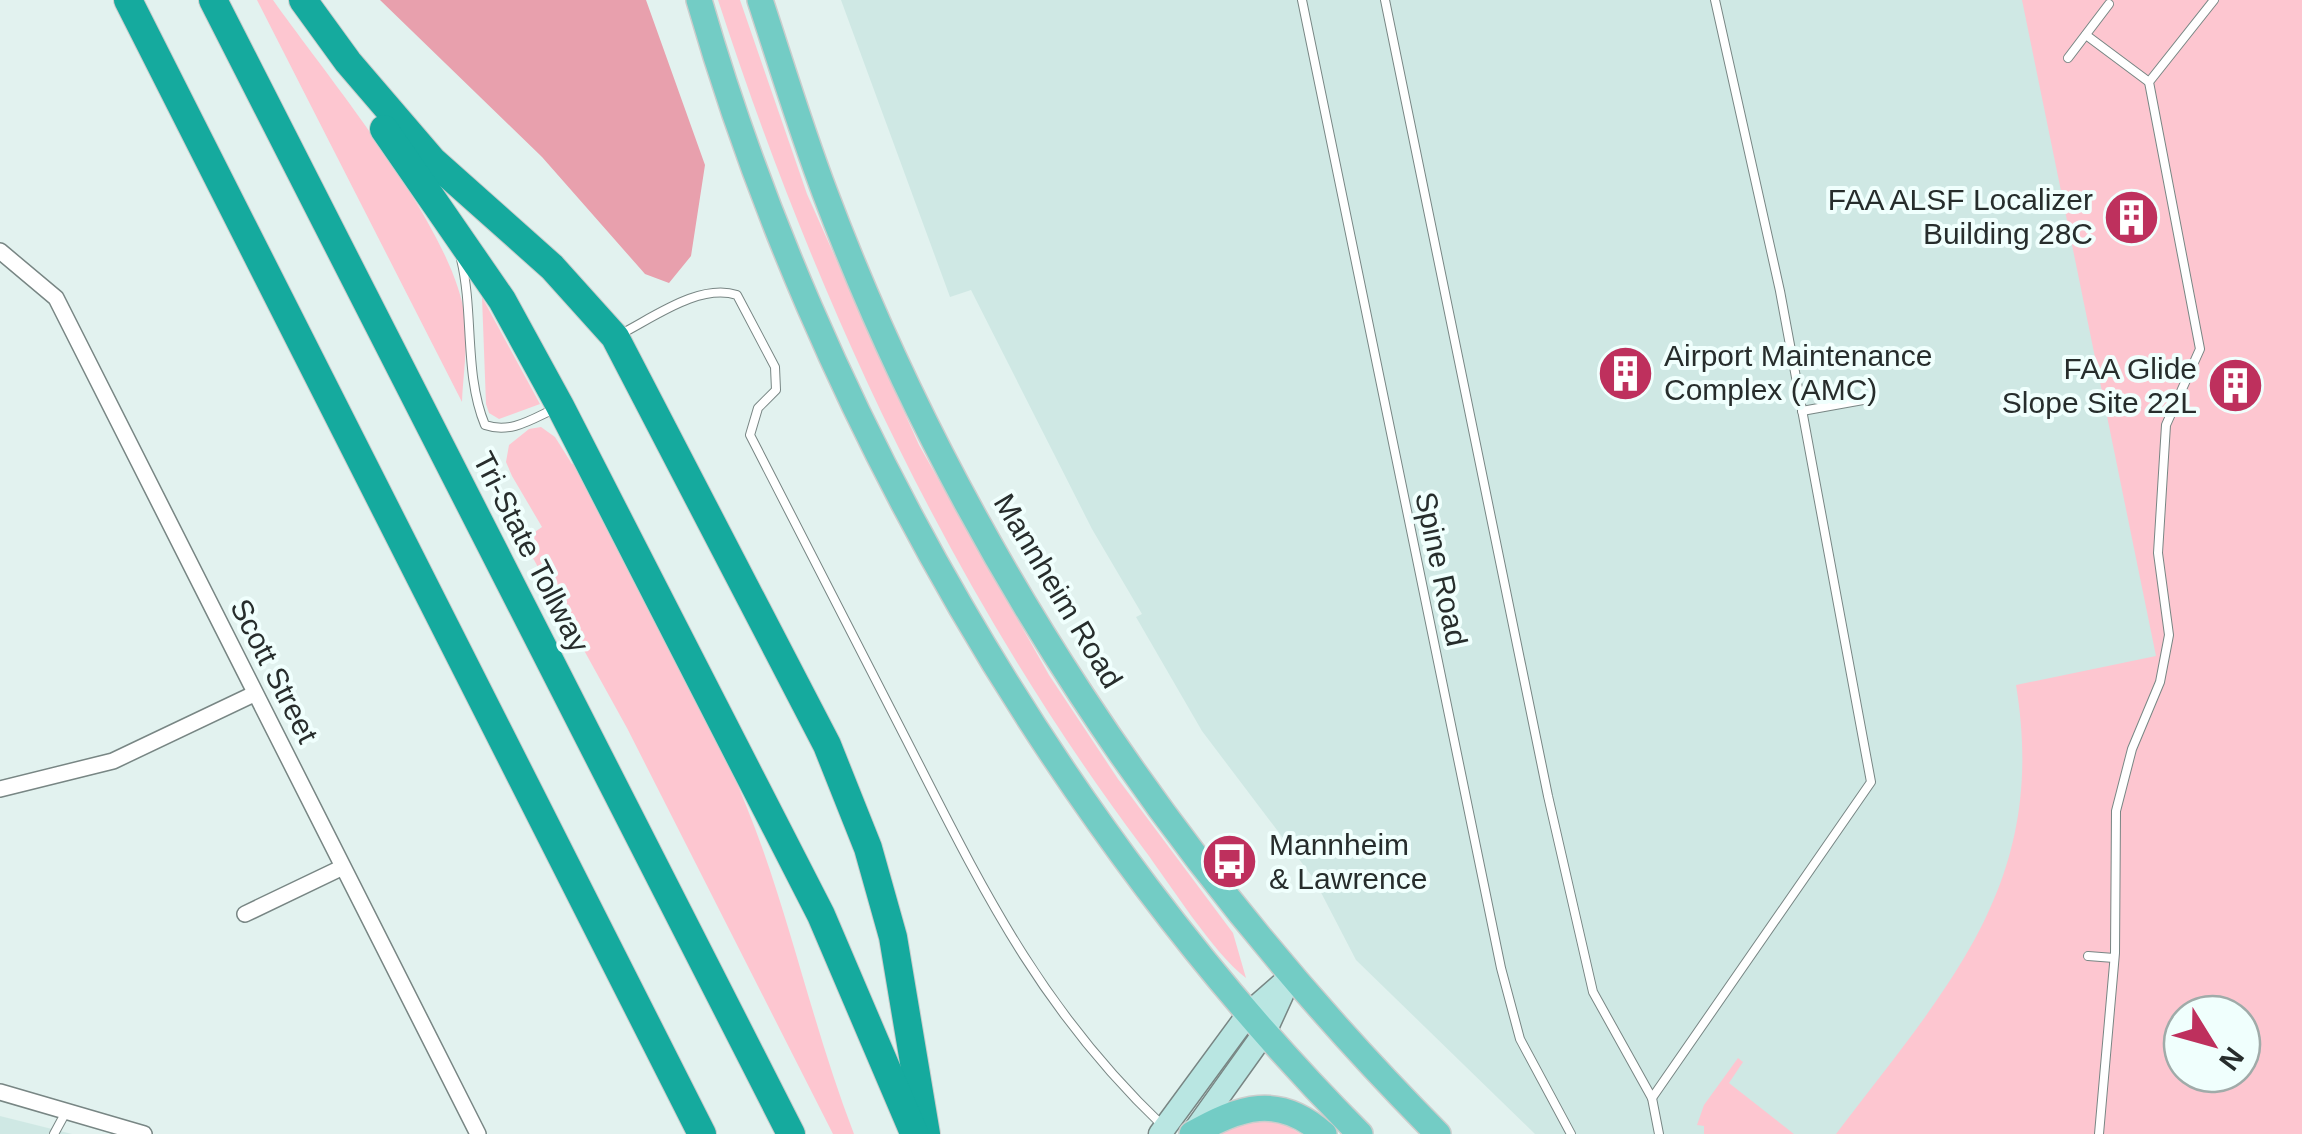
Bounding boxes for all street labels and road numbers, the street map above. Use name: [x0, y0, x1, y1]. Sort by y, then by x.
street label: Tri-State Tollway: [467, 446, 596, 657]
street label: Mannheim Road: [988, 488, 1129, 694]
street label: Spine Road: [1409, 489, 1474, 649]
street label: Scott Street: [224, 593, 325, 749]

